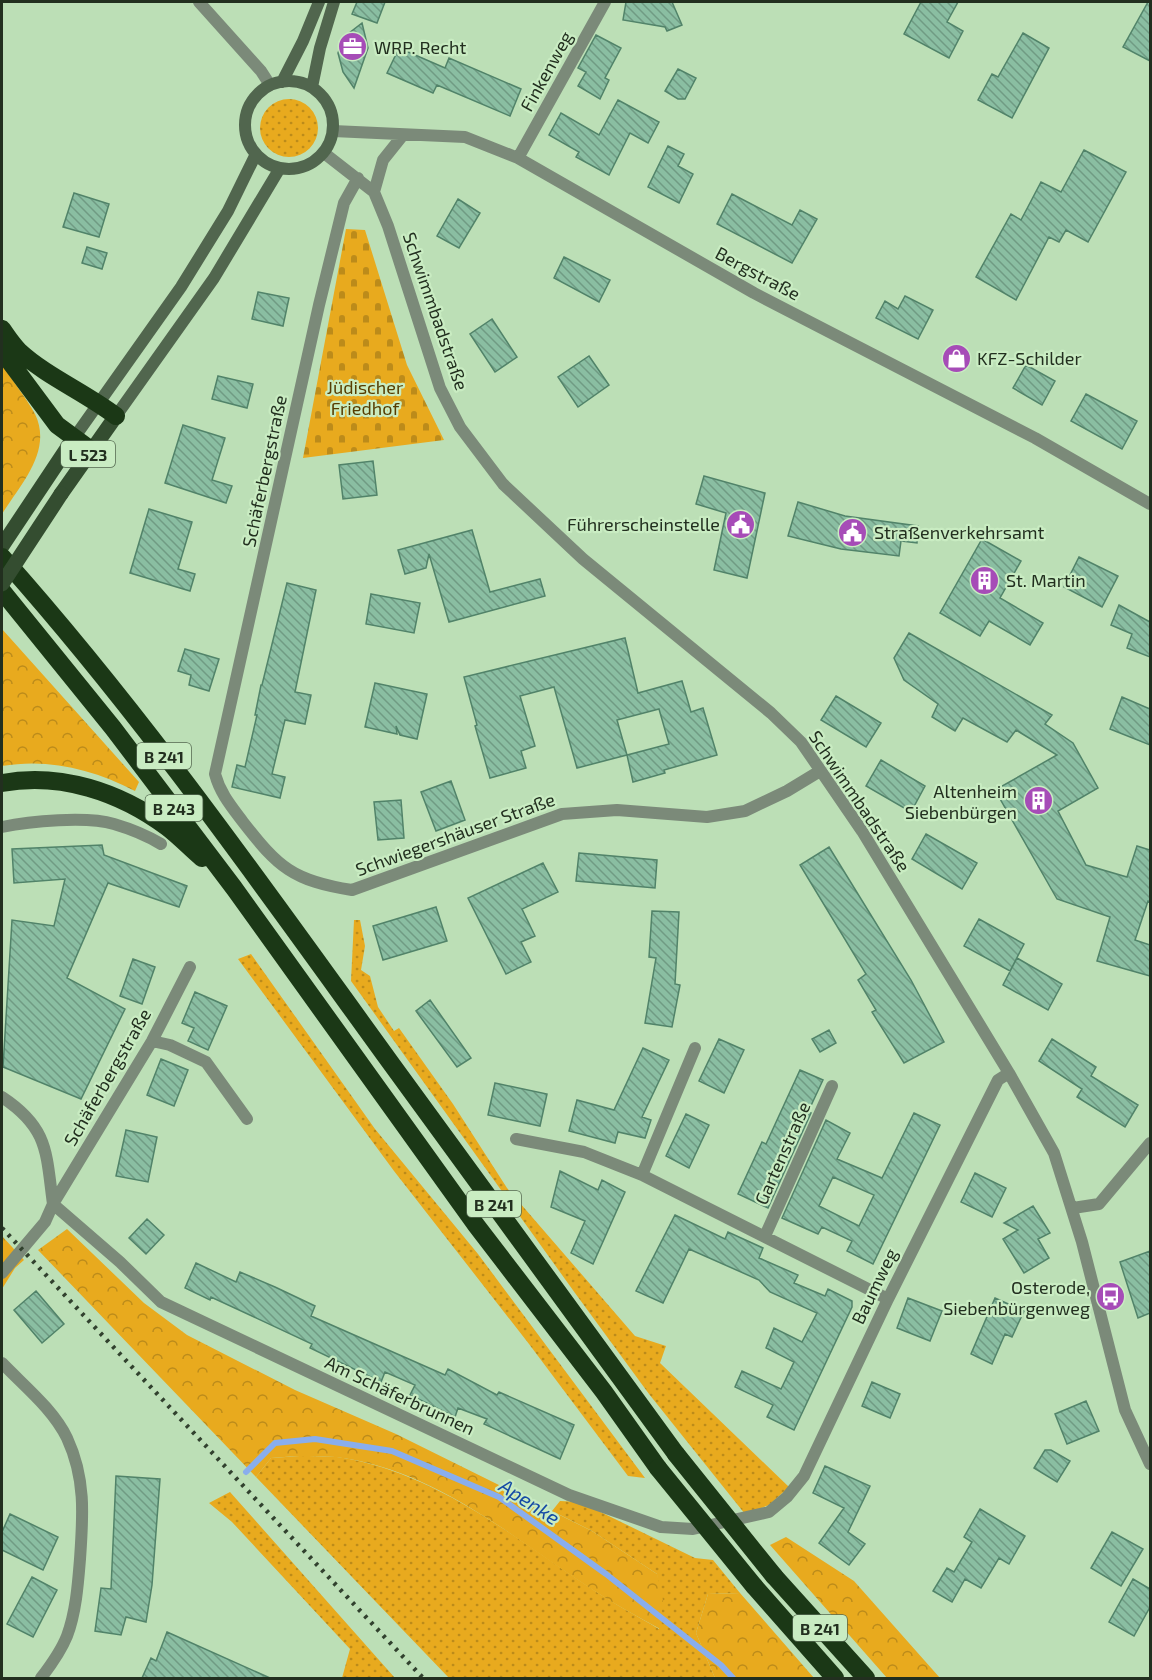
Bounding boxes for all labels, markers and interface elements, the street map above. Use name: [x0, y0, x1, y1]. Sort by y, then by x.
street label: Finkenweg: [515, 27, 577, 115]
office icon: WRP. Recht: [337, 31, 369, 63]
place label: WRP. Recht: [374, 36, 466, 58]
street label: Schwimmbadstraße: [399, 229, 473, 393]
street label: Bergstraße: [712, 241, 804, 305]
shop icon: KFZ-Schilder: [940, 342, 972, 374]
place label: KFZ-Schilder: [977, 347, 1082, 369]
park label: Jüdischer Friedhof: [327, 376, 403, 419]
street label: Schäferbergstraße: [237, 393, 291, 549]
road number: L 523: [61, 441, 115, 467]
public building icon: Führerscheinstelle: [725, 508, 757, 540]
place label: Führerscheinstelle: [567, 513, 720, 535]
public building icon: Straßenverkehrsamt: [837, 516, 869, 548]
place label: Straßenverkehrsamt: [874, 521, 1045, 543]
building icon: St. Martin: [969, 564, 1001, 596]
place label: St. Martin: [1006, 569, 1086, 591]
street label: Schwimmbadstraße: [805, 726, 915, 876]
road number: B 241: [137, 743, 191, 769]
place label: Altenheim Siebenbürgen: [905, 780, 1017, 823]
building icon: Altenheim Siebenbürgen: [1022, 785, 1054, 817]
street label: Schwiegershäuser Straße: [352, 788, 558, 880]
road number: B 243: [146, 795, 202, 821]
street label: Schäferbergstraße: [59, 1004, 155, 1150]
street label: Gartenstraße: [750, 1098, 814, 1208]
road number: B 241: [467, 1191, 521, 1217]
street label: Baumweg: [846, 1245, 902, 1327]
place label: Osterode, Siebenbürgenweg: [943, 1276, 1090, 1319]
bus stop icon: Osterode, Siebenbürgenweg: [1095, 1281, 1127, 1313]
street label: Am Schäferbrunnen: [322, 1351, 478, 1439]
water label: Apenke: [494, 1472, 565, 1530]
road number: B 241: [793, 1615, 847, 1641]

